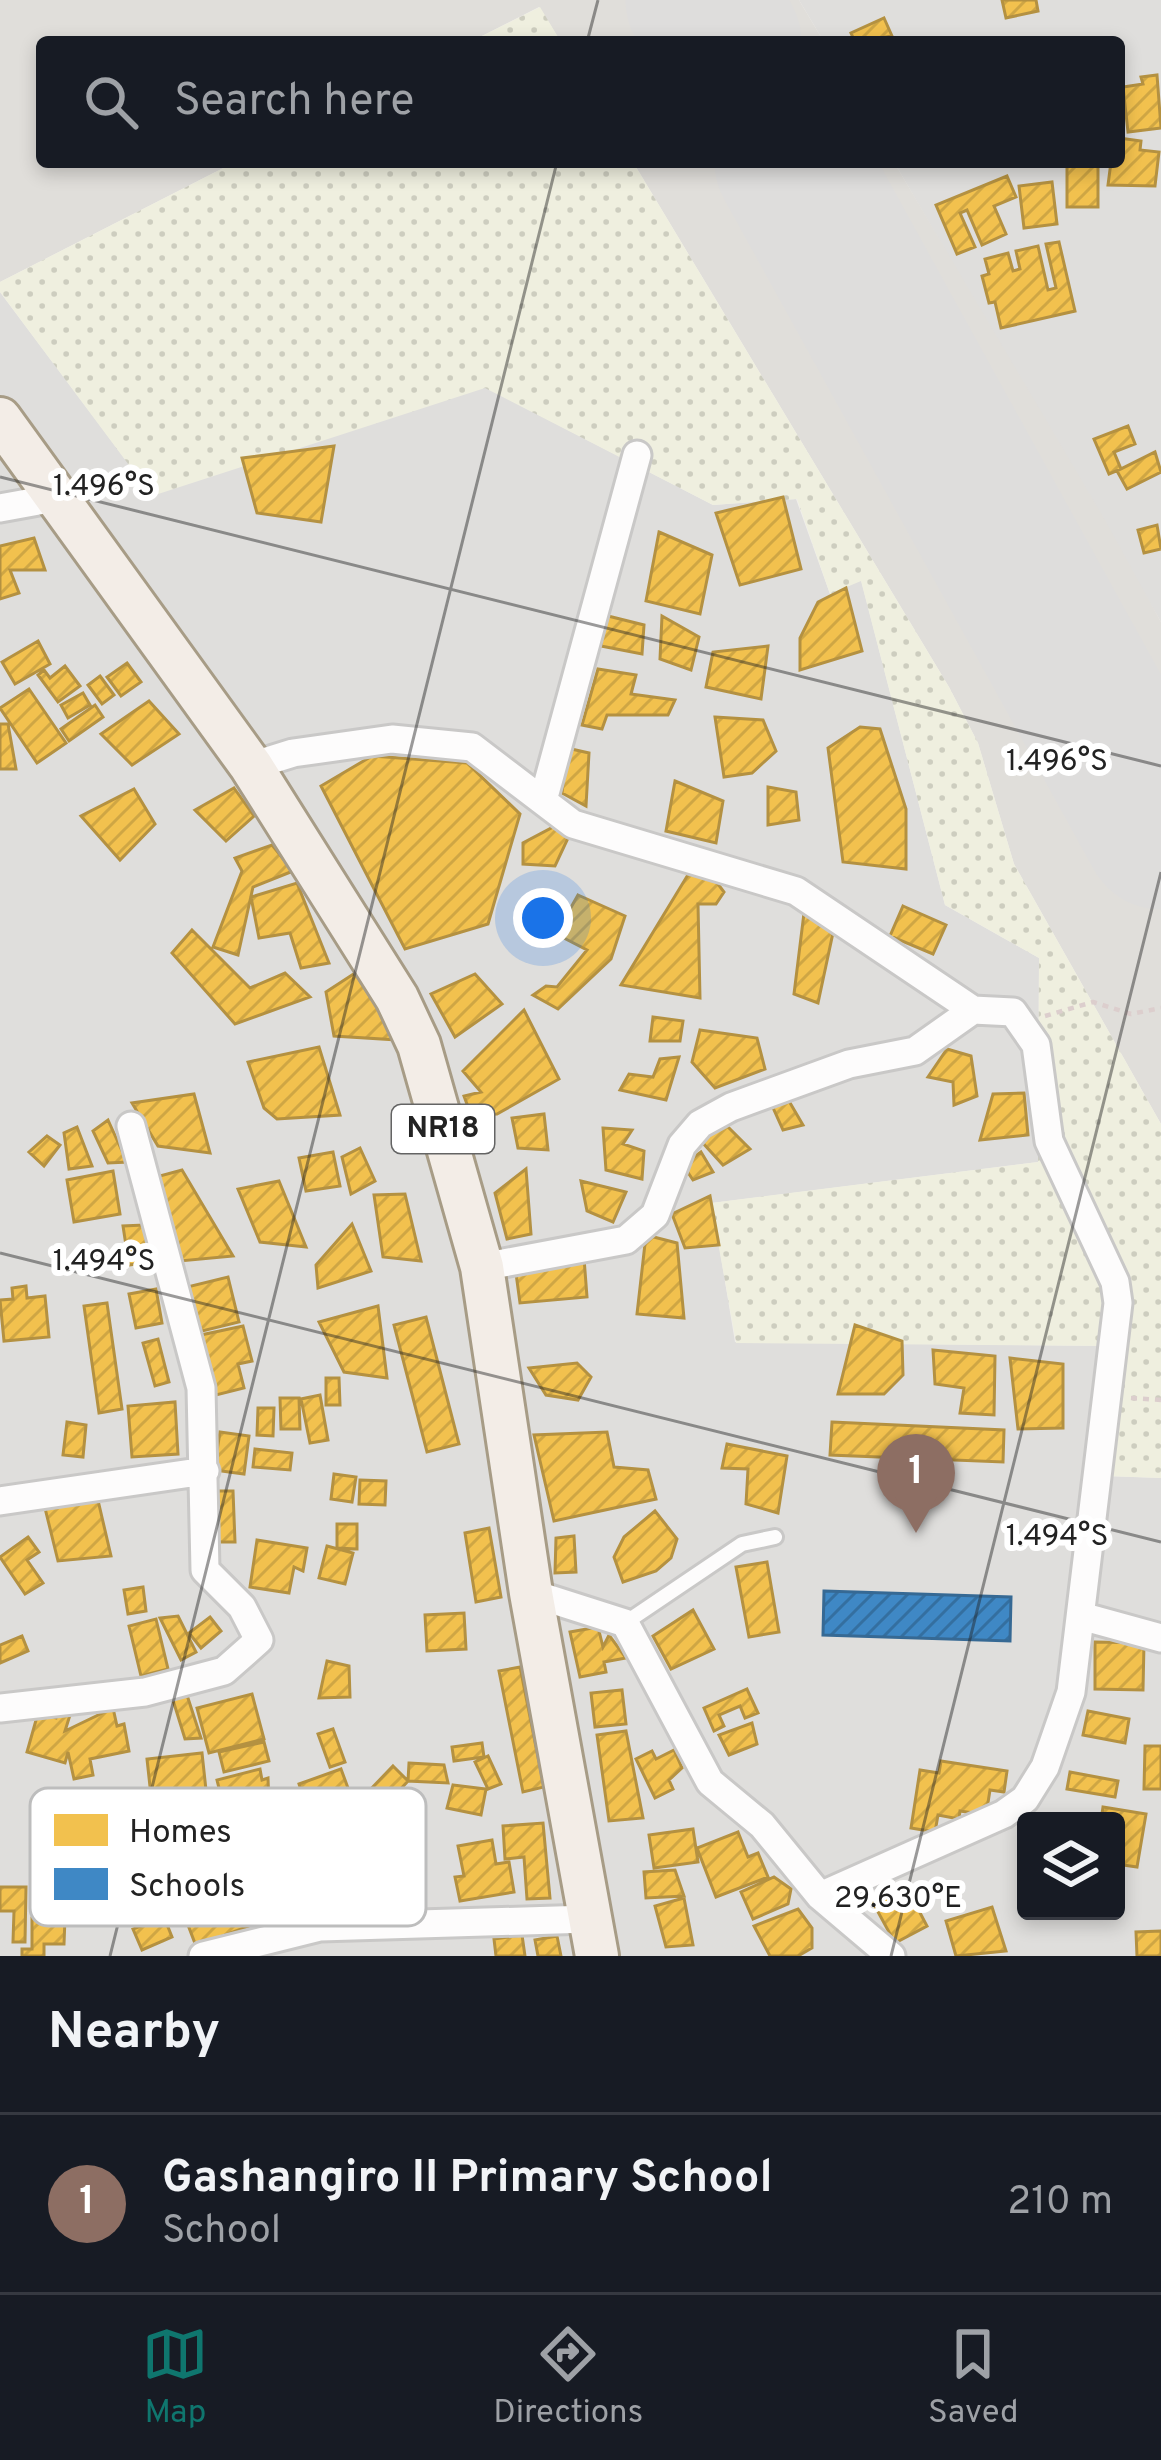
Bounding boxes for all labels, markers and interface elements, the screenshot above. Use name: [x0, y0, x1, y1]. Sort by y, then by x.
search box: [36, 36, 1125, 168]
icon: search: [78, 69, 144, 135]
text: Search here: [174, 74, 414, 131]
text: 1.496°S: [53, 469, 155, 506]
text: 1.496°S: [1006, 744, 1108, 781]
your location: [513, 888, 573, 948]
road number: NR18: [392, 1105, 494, 1153]
text: 1.494°S: [53, 1244, 155, 1281]
pin: 1: [877, 1434, 955, 1533]
text: 1.494°S: [1006, 1519, 1108, 1556]
legend: [30, 1788, 426, 1926]
map controls: [1017, 1812, 1125, 1920]
button: layers: [1017, 1812, 1125, 1920]
text: Homes: [129, 1813, 232, 1855]
text: Schools: [129, 1867, 245, 1909]
text: 29.630°E: [834, 1881, 962, 1918]
text: Nearby: [48, 2002, 220, 2067]
text: Gashangiro II Primary School: [162, 2151, 773, 2208]
text: 1: [79, 2179, 95, 2228]
text: 210 m: [1007, 2179, 1113, 2228]
text: School: [162, 2208, 281, 2257]
tab: Map: [142, 2321, 208, 2435]
tab: Directions: [493, 2321, 643, 2435]
tab: Saved: [928, 2321, 1019, 2435]

